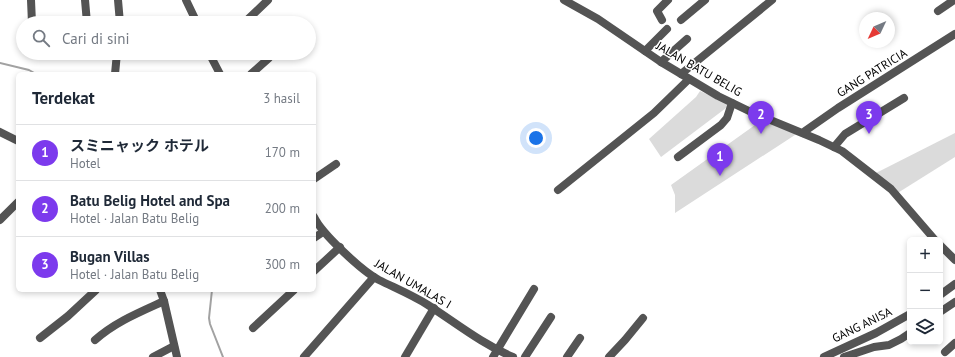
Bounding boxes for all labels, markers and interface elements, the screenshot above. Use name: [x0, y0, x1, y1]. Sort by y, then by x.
north arrow: [859, 12, 895, 48]
search box: [16, 16, 316, 60]
icon: search: [30, 27, 52, 49]
text: Cari di sini: [62, 29, 130, 48]
street label: JALAN BATU BELIG: [653, 37, 745, 99]
street label: GANG PATRICIA: [834, 45, 910, 100]
text: Terdekat: [32, 87, 95, 109]
text: 3 hasil: [263, 90, 300, 107]
pin: 2: [748, 101, 774, 134]
pin: 3: [856, 101, 882, 134]
your location: [526, 128, 546, 148]
text: スミニャック ホテル: [70, 136, 209, 155]
pin: 1: [707, 143, 733, 176]
text: 1: [41, 144, 49, 161]
text: 170 m: [265, 144, 300, 161]
text: Hotel: [70, 155, 100, 172]
text: Batu Belig Hotel and Spa: [70, 191, 230, 210]
text: 2: [41, 200, 49, 217]
text: 200 m: [265, 200, 300, 217]
text: Hotel · Jalan Batu Belig: [70, 210, 199, 227]
map controls: [907, 237, 943, 345]
button: +: [907, 237, 943, 273]
text: Bugan Villas: [70, 247, 150, 266]
street label: JALAN UMALAS I: [371, 255, 454, 312]
text: 3: [41, 256, 49, 273]
text: 300 m: [265, 256, 300, 273]
text: Hotel · Jalan Batu Belig: [70, 266, 199, 283]
button: −: [907, 273, 943, 309]
street label: GANG ANISA: [829, 304, 894, 345]
button: layers: [907, 309, 943, 345]

